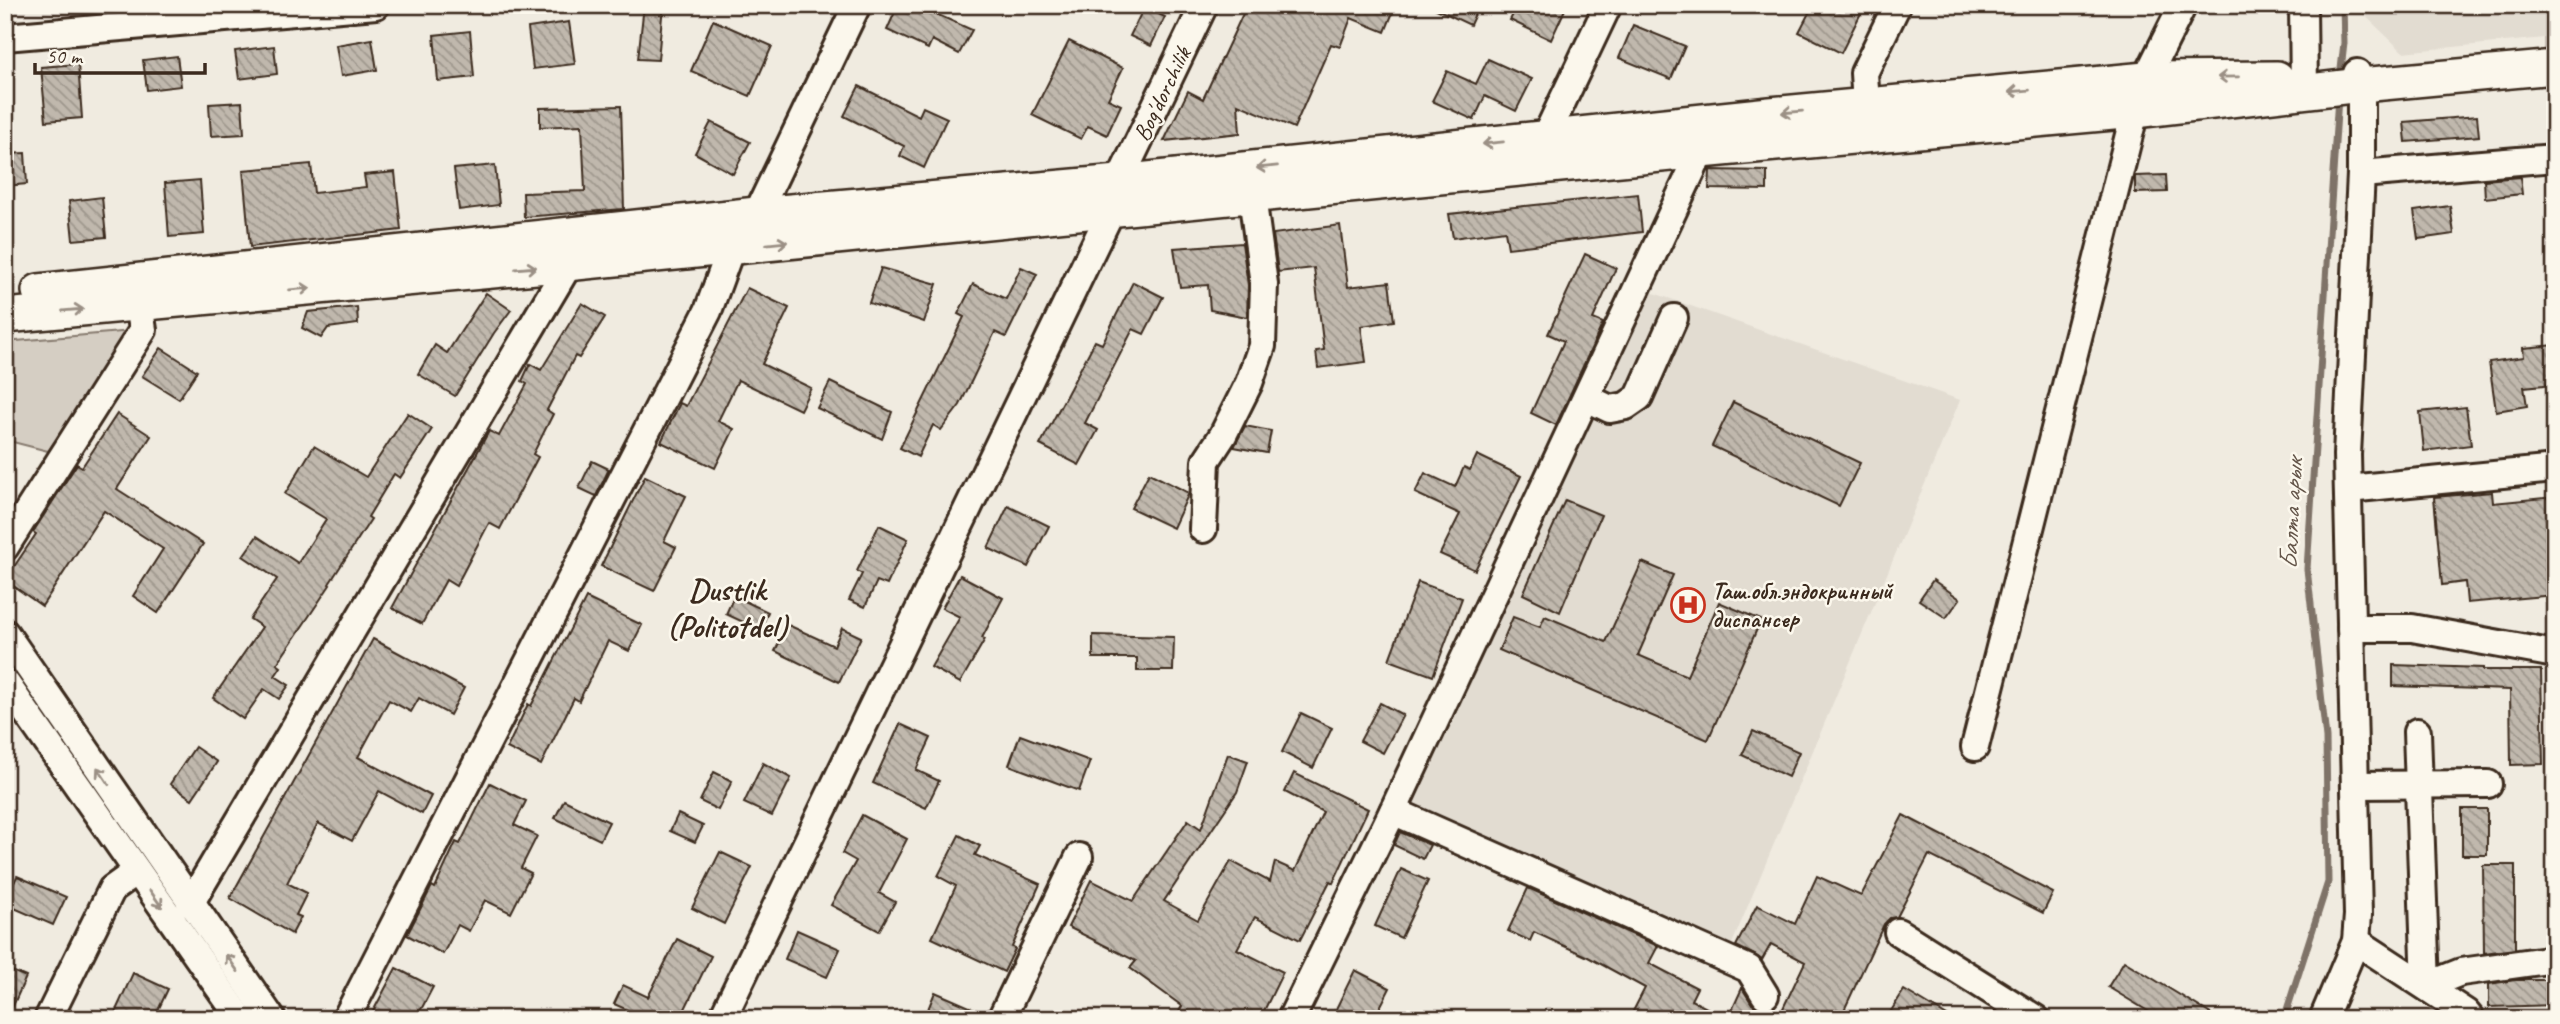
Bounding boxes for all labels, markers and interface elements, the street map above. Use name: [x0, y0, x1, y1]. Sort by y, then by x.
scale bar: [35, 32, 205, 76]
street label: Bog'dorchilik: [1126, 40, 1199, 146]
text: 50 m: [46, 43, 84, 69]
one-way arrow: [2217, 71, 2240, 84]
one-way arrow: [2008, 85, 2031, 98]
one-way arrow: [1782, 106, 1804, 119]
one-way arrow: [1482, 137, 1505, 150]
one-way arrow: [1256, 160, 1279, 173]
one-way arrow: [765, 236, 788, 249]
one-way arrow: [515, 262, 537, 275]
one-way arrow: [288, 283, 311, 296]
one-way arrow: [61, 303, 84, 316]
water label: Балта арык: [2272, 453, 2311, 570]
district label: Dustlik (Politotdel): [667, 569, 790, 647]
place label: Таш.обл.эндокринный диспансер: [1712, 576, 1894, 634]
hospital icon: Таш.обл.эндокринный диспансер: [1669, 586, 1707, 624]
one-way arrow: [96, 767, 110, 786]
one-way arrow: [149, 889, 164, 908]
one-way arrow: [225, 954, 239, 973]

